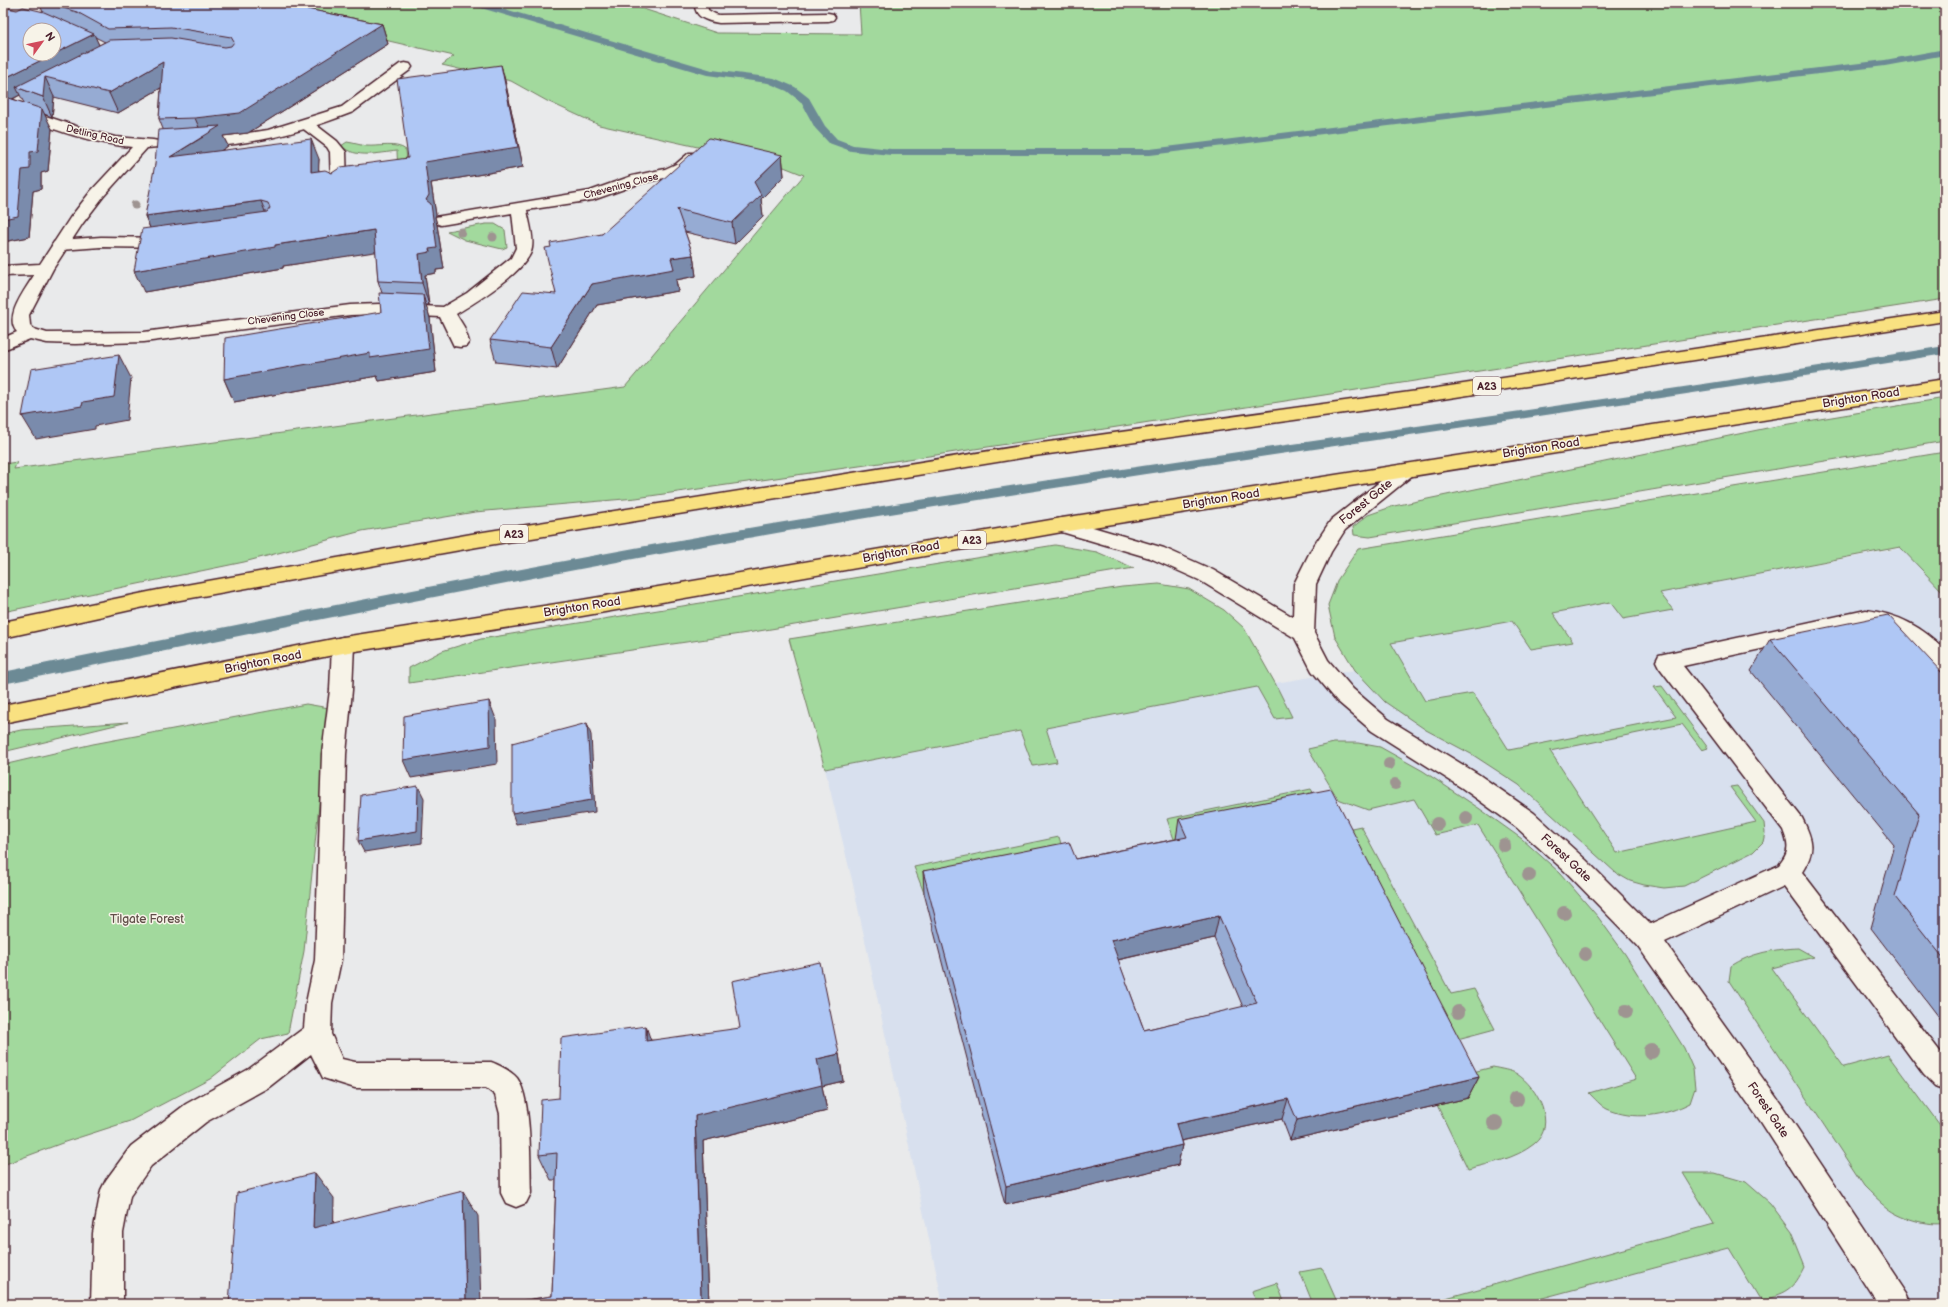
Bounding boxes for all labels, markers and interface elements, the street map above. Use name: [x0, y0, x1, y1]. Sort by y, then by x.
north arrow: [22, 22, 62, 62]
text: N: [42, 30, 58, 44]
street label: Detling Road: [65, 123, 125, 148]
street label: Chevening Close: [582, 170, 660, 202]
street label: Chevening Close: [247, 306, 325, 328]
road number: A23: [1473, 377, 1501, 395]
street label: Brighton Road: [1821, 384, 1901, 412]
street label: Brighton Road: [1501, 434, 1581, 462]
street label: Forest Gate: [1336, 476, 1396, 528]
street label: Brighton Road: [1181, 485, 1261, 513]
road number: A23: [500, 525, 528, 543]
road number: A23: [958, 531, 986, 549]
street label: Brighton Road: [861, 538, 941, 566]
street label: Brighton Road: [542, 593, 622, 621]
street label: Brighton Road: [223, 647, 303, 677]
street label: Forest Gate: [1538, 831, 1594, 885]
park label: Tilgate Forest: [110, 912, 184, 927]
street label: Forest Gate: [1744, 1079, 1792, 1141]

